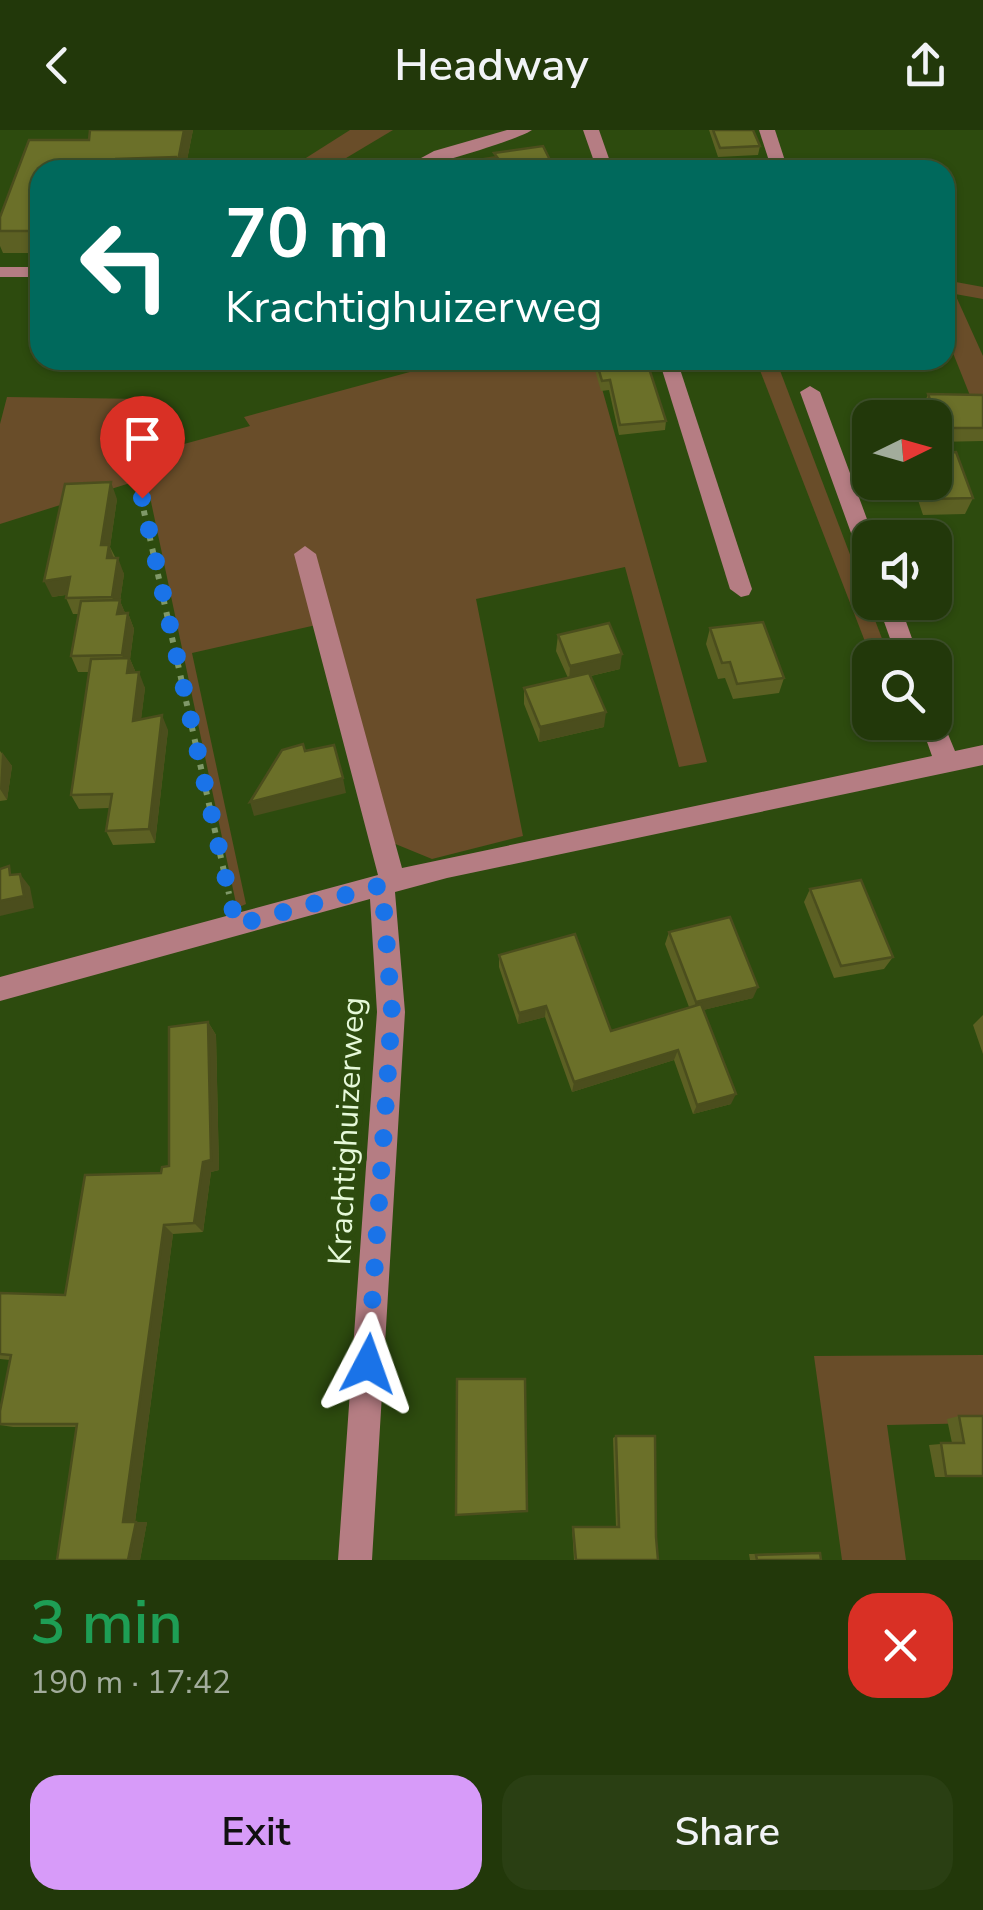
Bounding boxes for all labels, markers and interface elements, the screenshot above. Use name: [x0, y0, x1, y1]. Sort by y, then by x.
text: Headway: [394, 35, 589, 96]
icon: back: [30, 38, 85, 93]
icon: share: [898, 38, 953, 93]
text: 70 m: [225, 186, 389, 282]
icon: left: [60, 200, 190, 330]
text: Krachtighuizerweg: [225, 277, 603, 338]
pin: [100, 396, 185, 499]
north arrow: [852, 400, 952, 500]
map controls: [852, 400, 952, 740]
icon: arrive: [115, 411, 170, 466]
button: sound: [852, 520, 952, 620]
button: search: [852, 640, 952, 740]
street label: Krachtighuizerweg: [318, 996, 375, 1266]
position arrow: [316, 1312, 420, 1416]
text: 3 min: [30, 1582, 183, 1664]
button: close: [848, 1593, 953, 1698]
text: 190 m · 17:42: [30, 1661, 231, 1704]
button: Exit: [30, 1775, 482, 1890]
button: Share: [502, 1775, 953, 1890]

